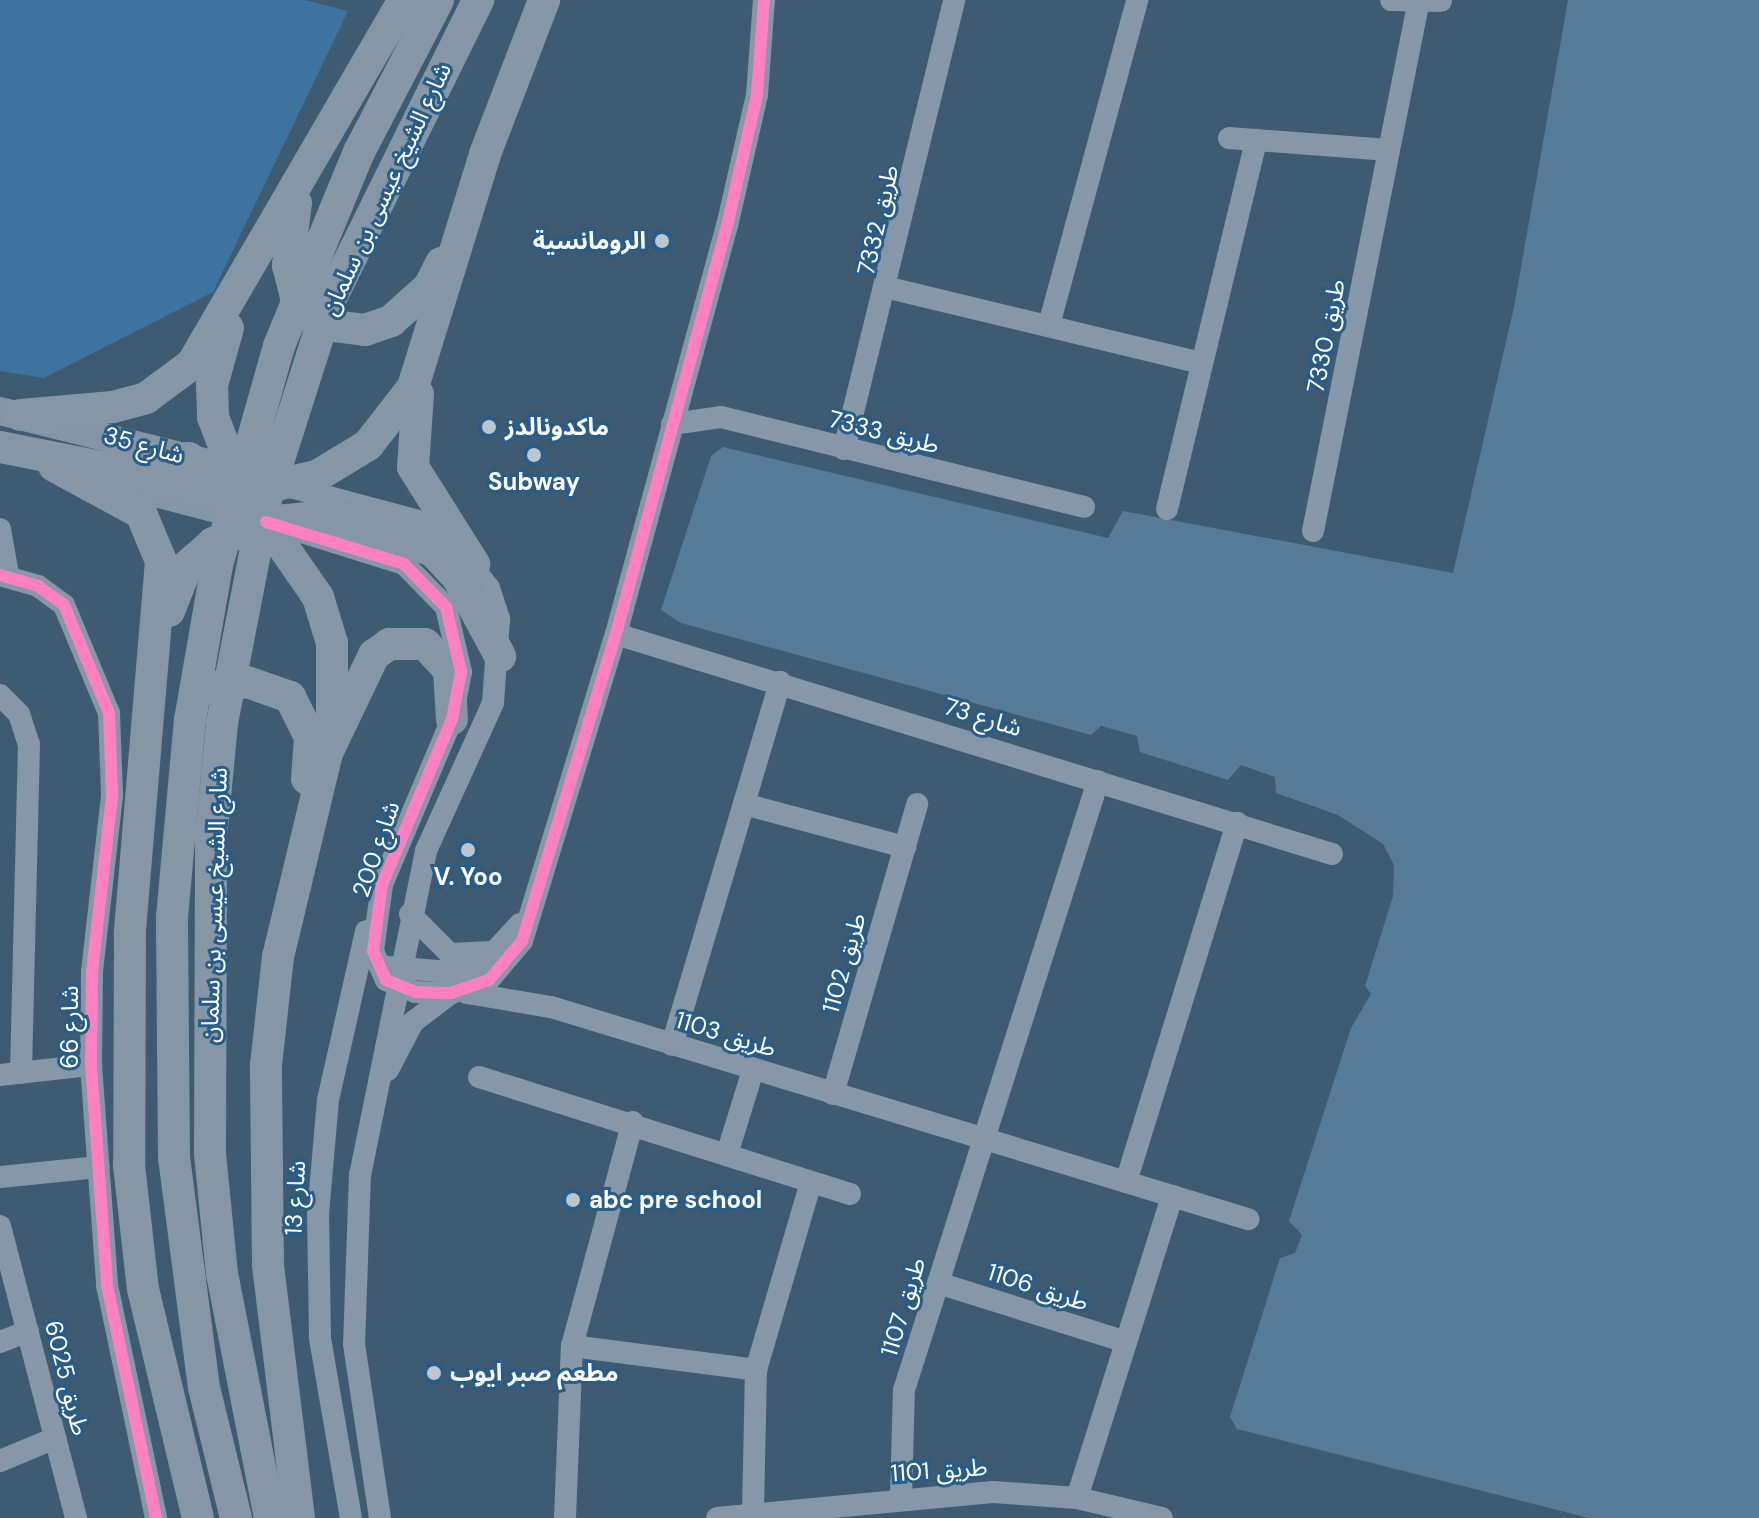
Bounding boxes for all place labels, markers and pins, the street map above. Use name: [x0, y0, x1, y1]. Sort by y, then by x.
place label: الرومانسية: [533, 227, 646, 255]
marker: الرومانسية: [653, 232, 671, 250]
place label: ماكدونالدز: [505, 413, 609, 441]
marker: ماكدونالدز: [480, 418, 498, 436]
marker: Subway: [525, 446, 543, 464]
place label: Subway: [488, 468, 580, 496]
marker: V. Yoo: [459, 841, 477, 859]
place label: V. Yoo: [433, 863, 503, 891]
place label: abc pre school: [589, 1186, 762, 1214]
marker: abc pre school: [564, 1191, 582, 1209]
place label: مطعم صبر ايوب: [450, 1359, 618, 1387]
marker: مطعم صبر ايوب: [425, 1364, 443, 1382]

